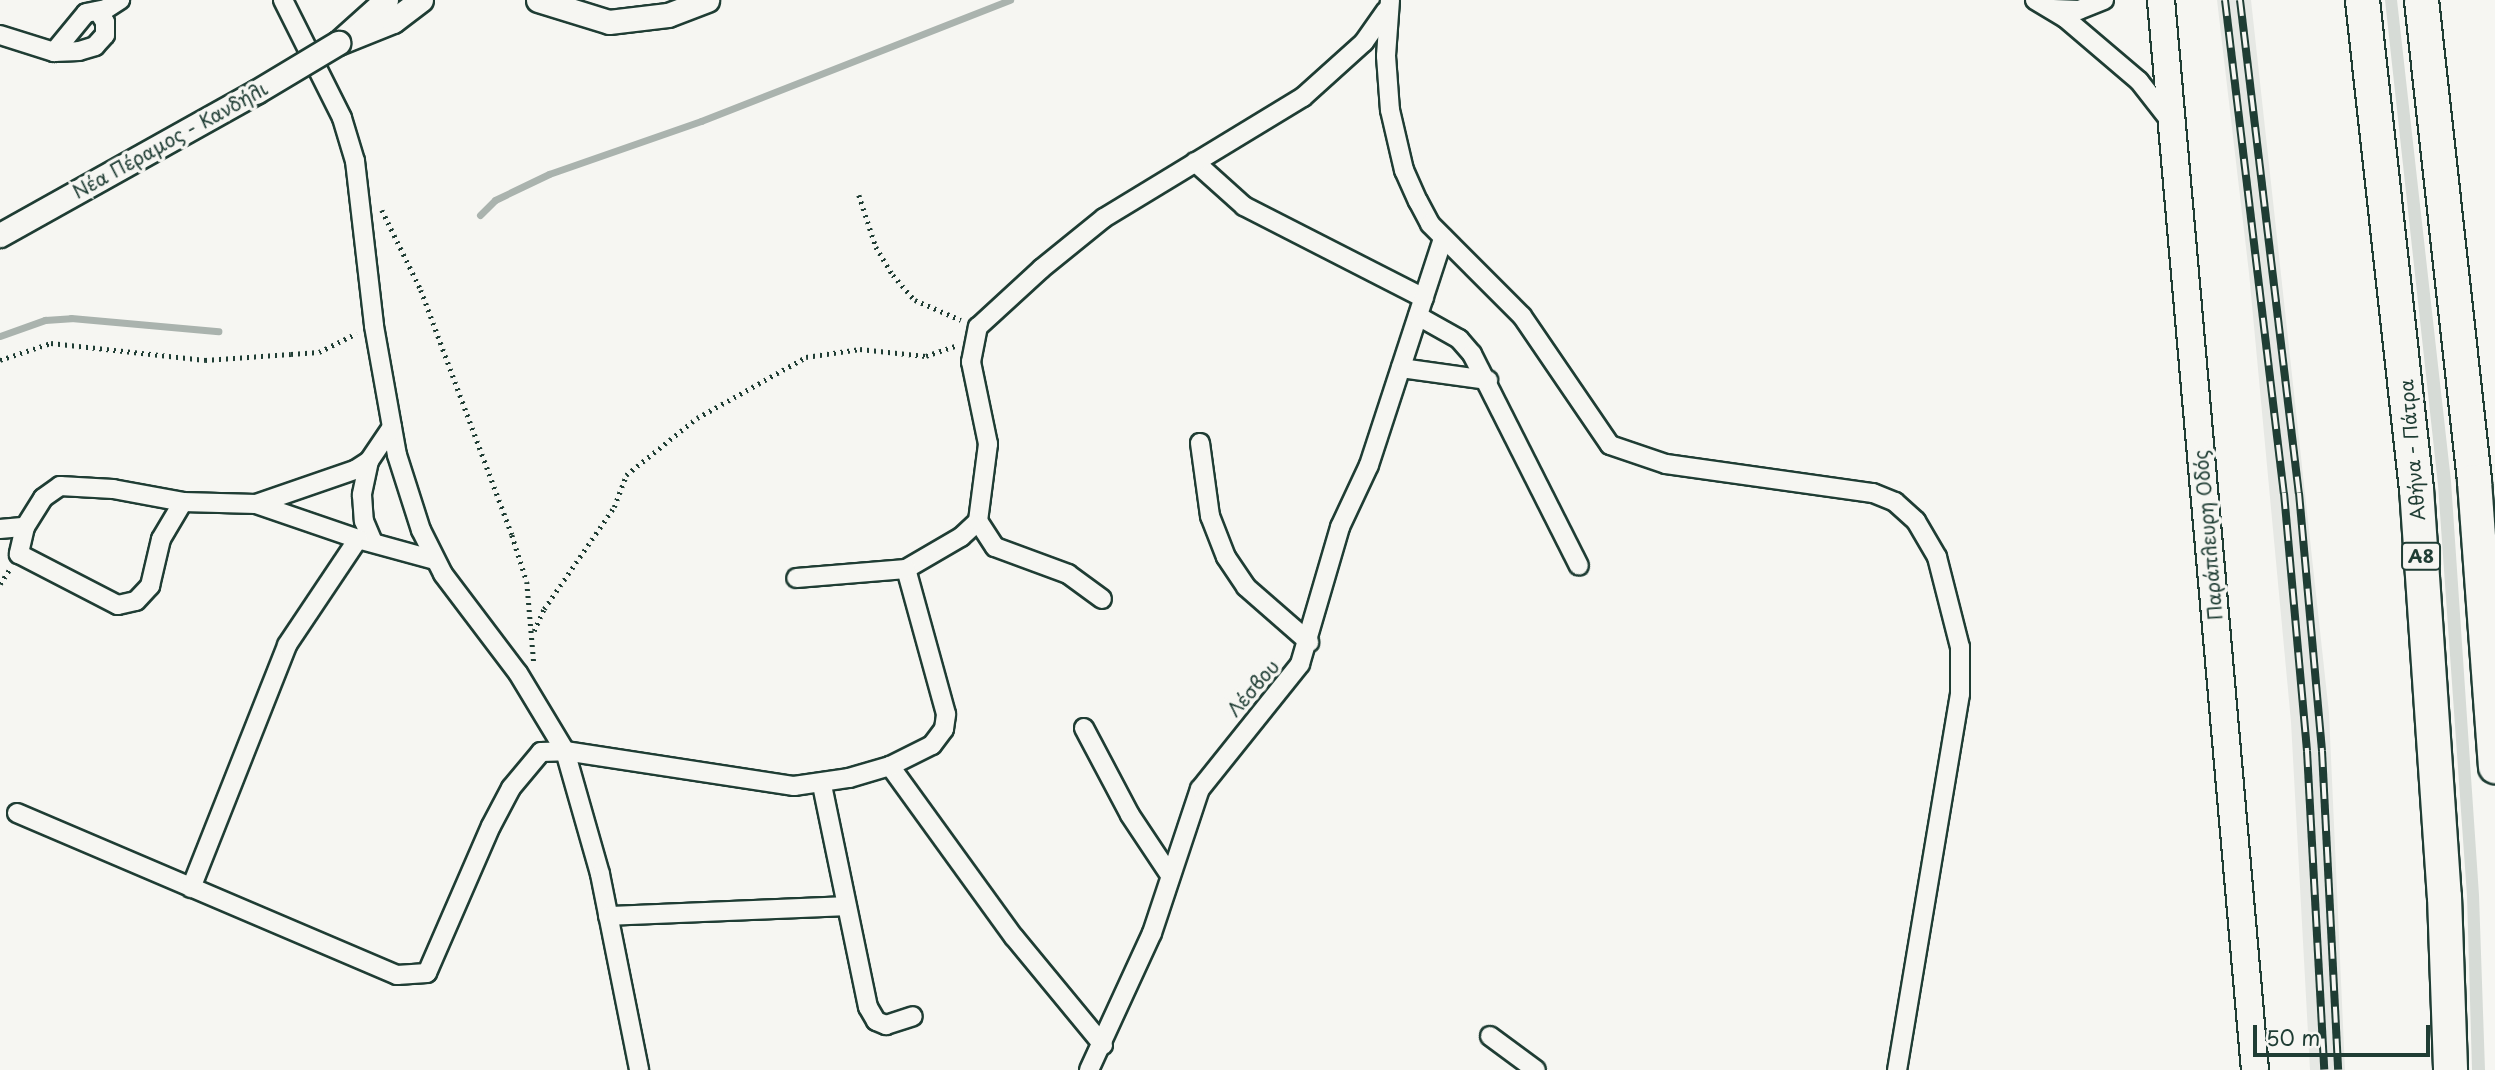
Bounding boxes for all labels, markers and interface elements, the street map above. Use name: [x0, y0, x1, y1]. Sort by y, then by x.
street label: Νέα Πέραμος - Κανδήλι: [68, 77, 272, 203]
street label: Αθήνα - Πάτρα: [2394, 378, 2430, 522]
street label: Παράπλευρη Οδός: [2189, 449, 2227, 621]
road number: Α8: [2400, 542, 2442, 570]
street label: Λέσβου: [1222, 655, 1284, 721]
scale bar: [2257, 1010, 2434, 1054]
text: 50 m: [2266, 1021, 2320, 1053]

